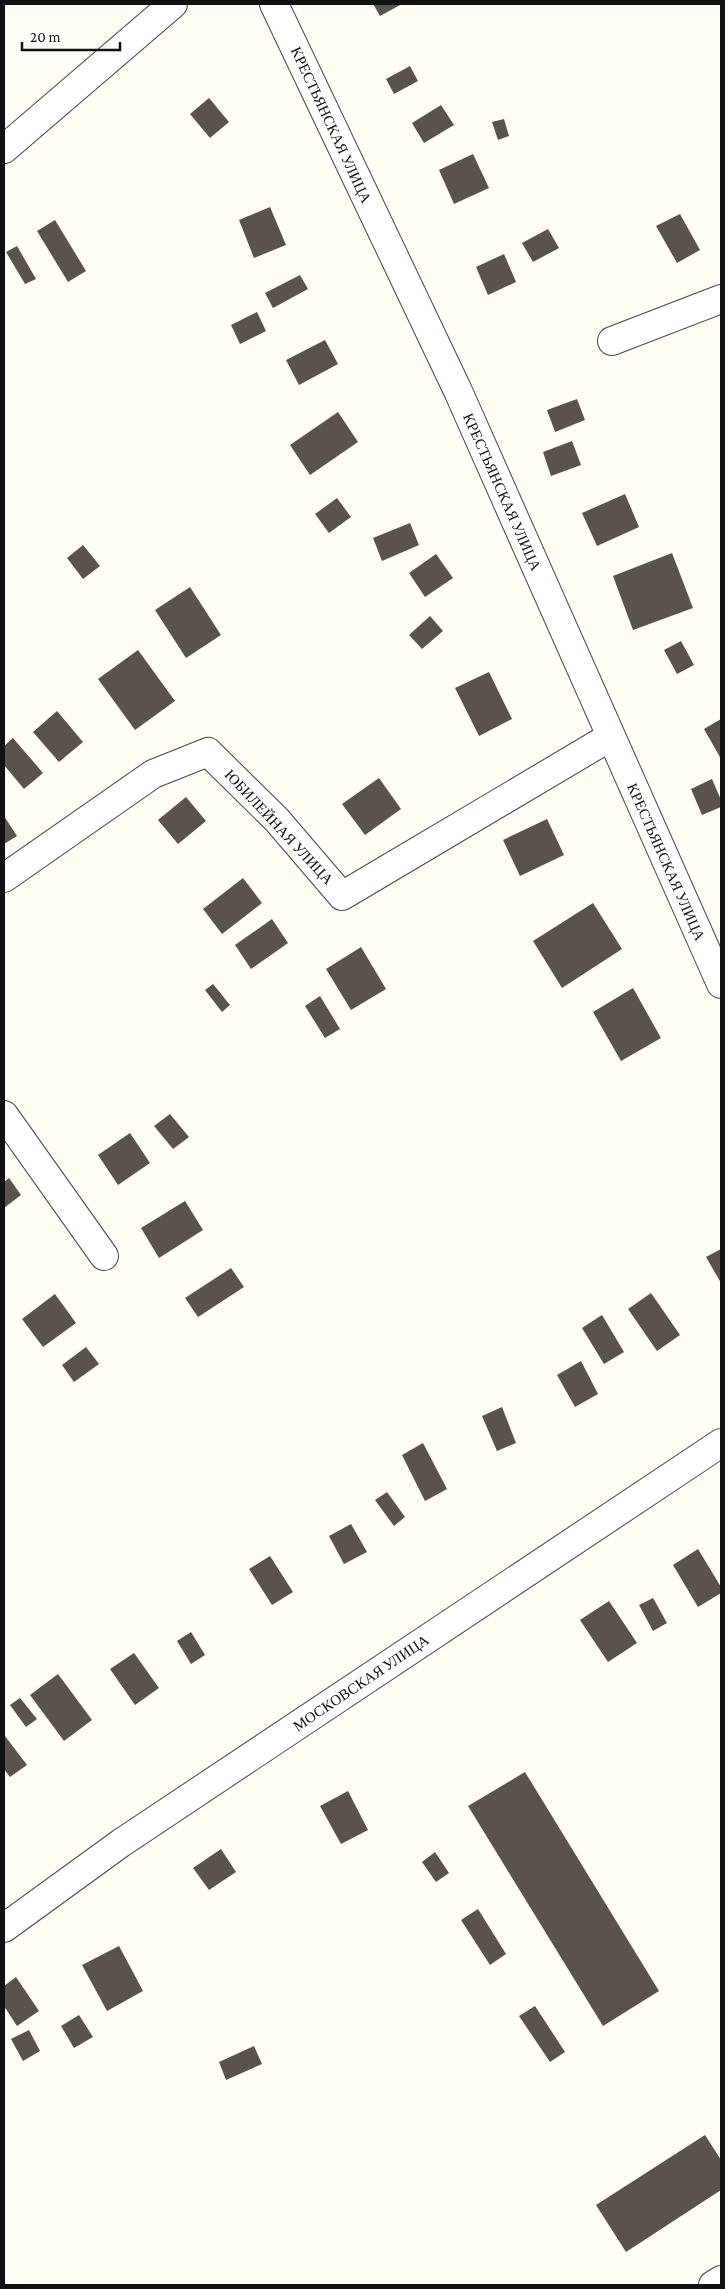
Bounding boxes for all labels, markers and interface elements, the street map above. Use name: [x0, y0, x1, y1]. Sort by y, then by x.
scale bar: [22, 20, 120, 52]
text: 20 m: [30, 29, 61, 45]
street label: КРЕСТЬЯНСКАЯ УЛИЦА: [288, 44, 374, 206]
street label: КРЕСТЬЯНСКАЯ УЛИЦА: [460, 411, 544, 573]
street label: ЮБИЛЕЙНАЯ УЛИЦА: [222, 766, 336, 888]
street label: КРЕСТЬЯНСКАЯ УЛИЦА: [624, 781, 708, 943]
street label: МОСКОВСКАЯ УЛИЦА: [290, 1632, 432, 1734]

